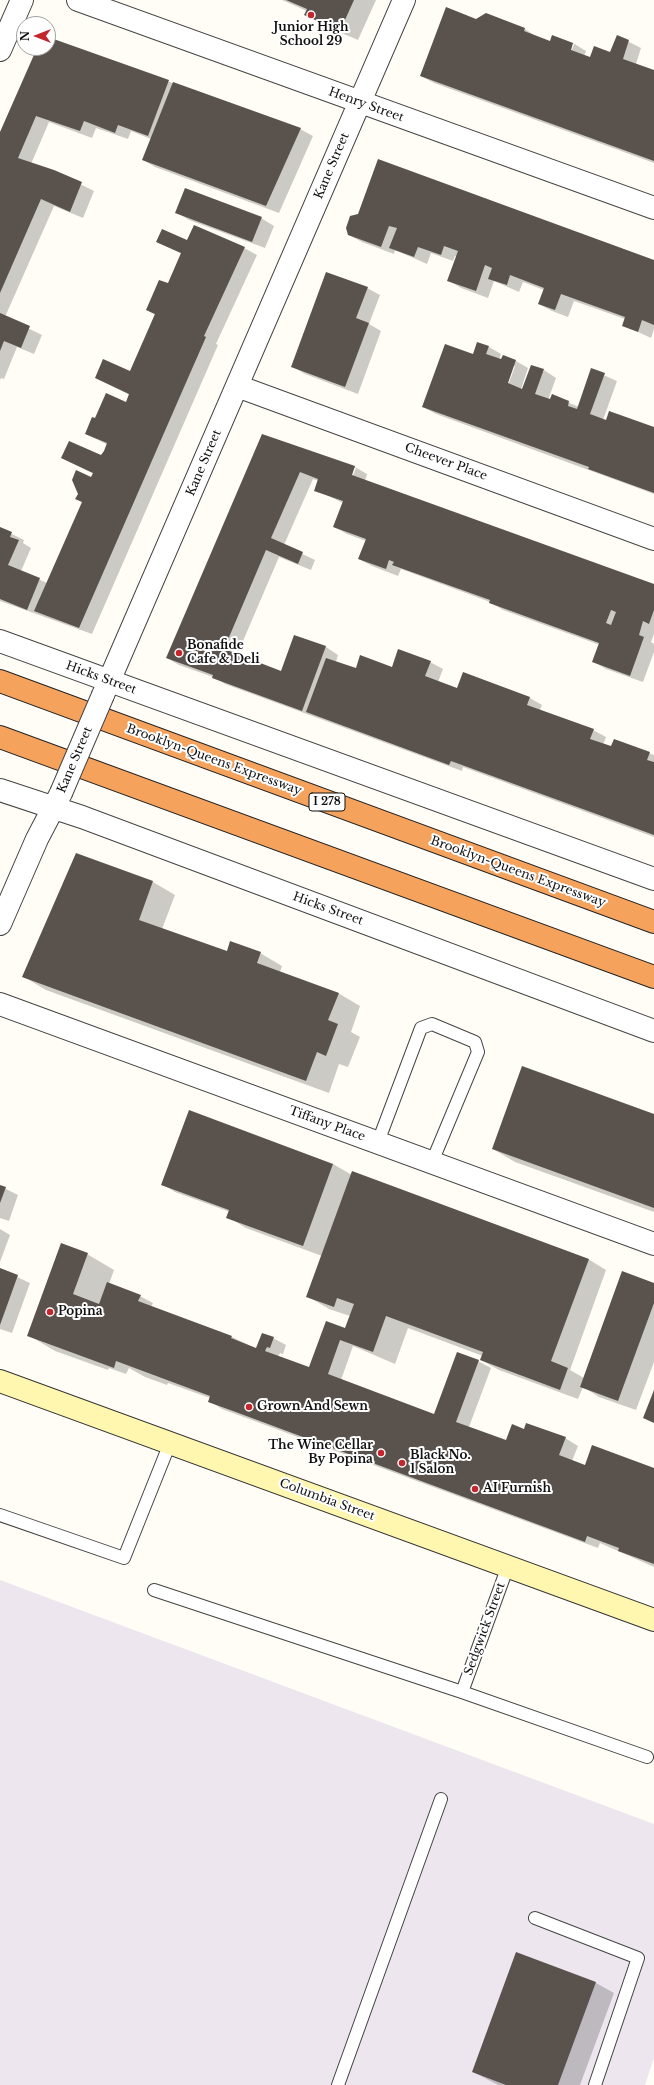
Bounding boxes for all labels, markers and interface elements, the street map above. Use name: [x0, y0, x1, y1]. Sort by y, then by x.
marker: Junior High School 29: [306, 10, 316, 20]
north arrow: [16, 16, 56, 56]
place label: Junior High School 29: [274, 21, 348, 49]
text: N: [18, 31, 32, 41]
street label: Henry Street: [326, 85, 406, 125]
street label: Kane Street: [312, 131, 352, 201]
street label: Kane Street: [184, 428, 224, 498]
street label: Cheever Place: [403, 440, 489, 484]
place label: Bonafide Cafe & Deli: [187, 639, 260, 667]
marker: Bonafide Cafe & Deli: [174, 648, 184, 658]
street label: Hicks Street: [64, 659, 138, 697]
street label: Brooklyn-Queens Expressway: [125, 722, 303, 798]
street label: Kane Street: [55, 725, 95, 795]
road number: I 278: [309, 793, 345, 811]
street label: Brooklyn-Queens Expressway: [429, 834, 607, 910]
street label: Hicks Street: [291, 890, 365, 928]
street label: Tiffany Place: [287, 1104, 367, 1144]
place label: Popina: [58, 1305, 103, 1319]
marker: Popina: [45, 1307, 55, 1317]
place label: Grown And Sewn: [257, 1400, 368, 1414]
marker: Grown And Sewn: [244, 1402, 254, 1412]
place label: The Wine Cellar By Popina: [268, 1439, 373, 1467]
marker: The Wine Cellar By Popina: [376, 1448, 386, 1458]
place label: Black No. 1 Salon: [410, 1449, 471, 1477]
marker: Black No. 1 Salon: [397, 1458, 407, 1468]
street label: Columbia Street: [277, 1476, 377, 1524]
place label: AI Furnish: [483, 1482, 551, 1496]
marker: AI Furnish: [470, 1484, 480, 1494]
street label: Sedgwick Street: [462, 1581, 508, 1677]

